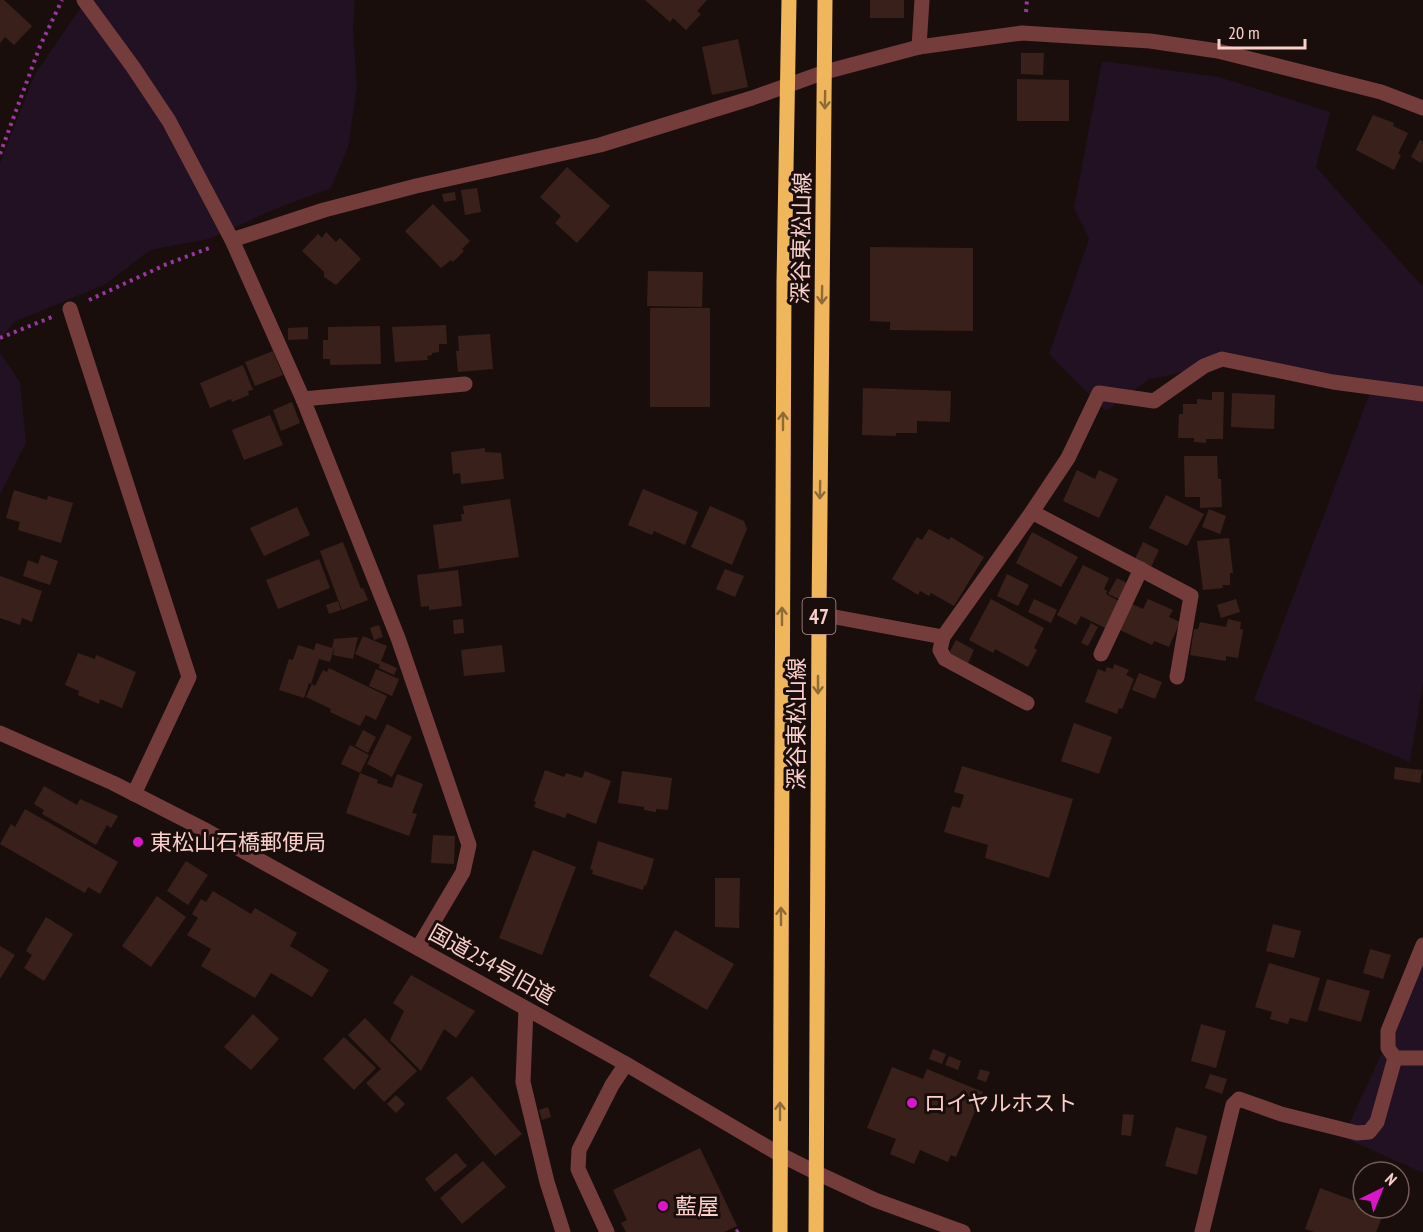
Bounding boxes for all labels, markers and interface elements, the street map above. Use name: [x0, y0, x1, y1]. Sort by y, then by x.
scale bar: [1219, 12, 1304, 50]
text: 20 m: [1228, 21, 1260, 44]
one-way arrow: [819, 90, 831, 110]
street label: 深谷東松山線: [786, 172, 816, 304]
one-way arrow: [817, 285, 828, 305]
one-way arrow: [778, 411, 789, 431]
one-way arrow: [814, 480, 826, 500]
road number: 47: [802, 598, 836, 634]
one-way arrow: [776, 606, 788, 626]
street label: 深谷東松山線: [782, 658, 810, 790]
one-way arrow: [812, 675, 824, 695]
place label: 東松山石橋郵便局: [150, 828, 326, 856]
marker: 東松山石橋郵便局: [131, 835, 145, 849]
one-way arrow: [775, 906, 787, 926]
street label: 国道254号旧道: [424, 918, 560, 1010]
place label: ロイヤルホスト: [924, 1089, 1077, 1117]
marker: ロイヤルホスト: [905, 1096, 919, 1110]
one-way arrow: [774, 1101, 785, 1121]
north arrow: [1351, 1160, 1411, 1220]
text: N: [1381, 1169, 1401, 1189]
place label: 藍屋: [675, 1192, 719, 1220]
marker: 藍屋: [656, 1199, 670, 1213]

